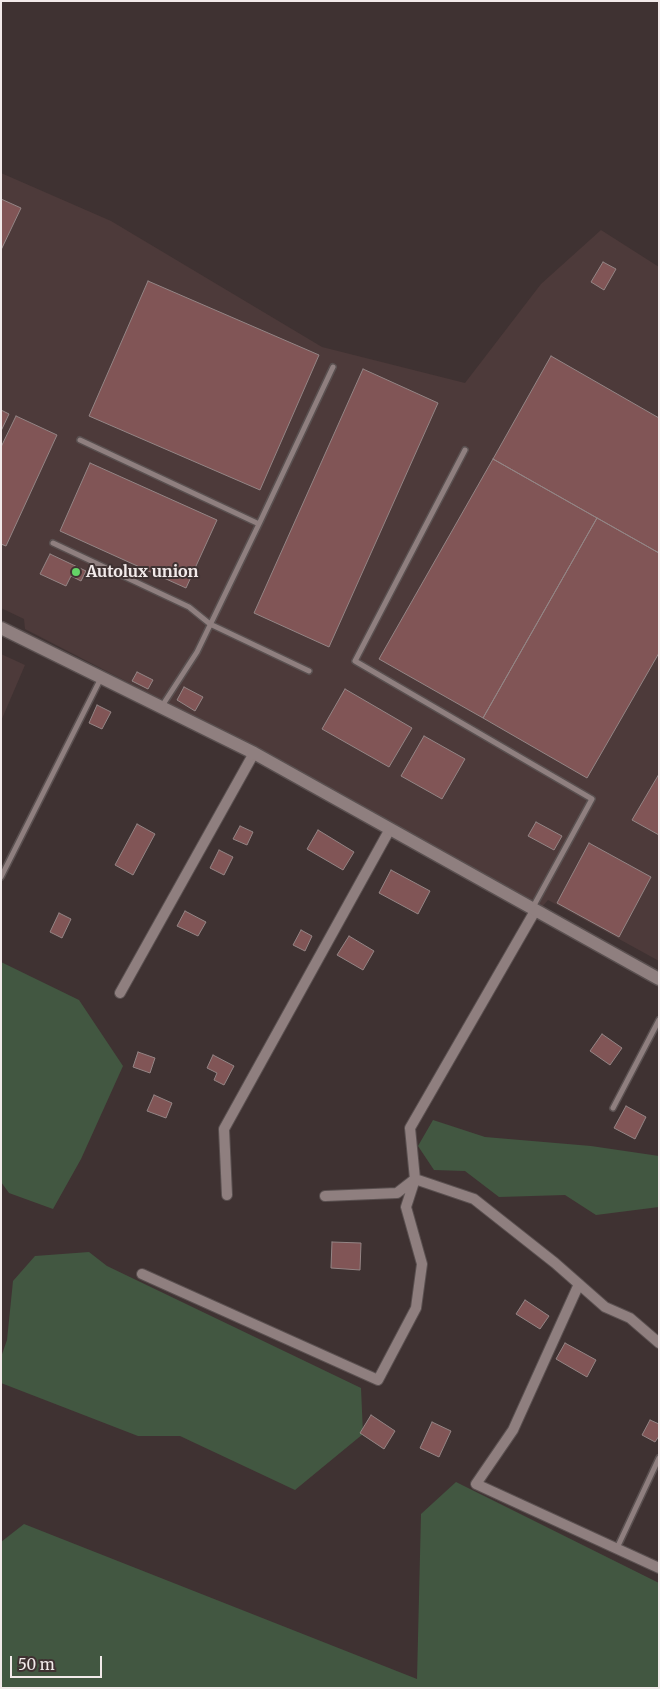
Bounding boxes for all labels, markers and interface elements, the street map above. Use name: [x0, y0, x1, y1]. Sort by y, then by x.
place label: Autolux union: [86, 562, 198, 582]
marker: Autolux union: [70, 566, 82, 578]
scale bar: [12, 1646, 105, 1678]
text: 50 m: [18, 1655, 55, 1674]

